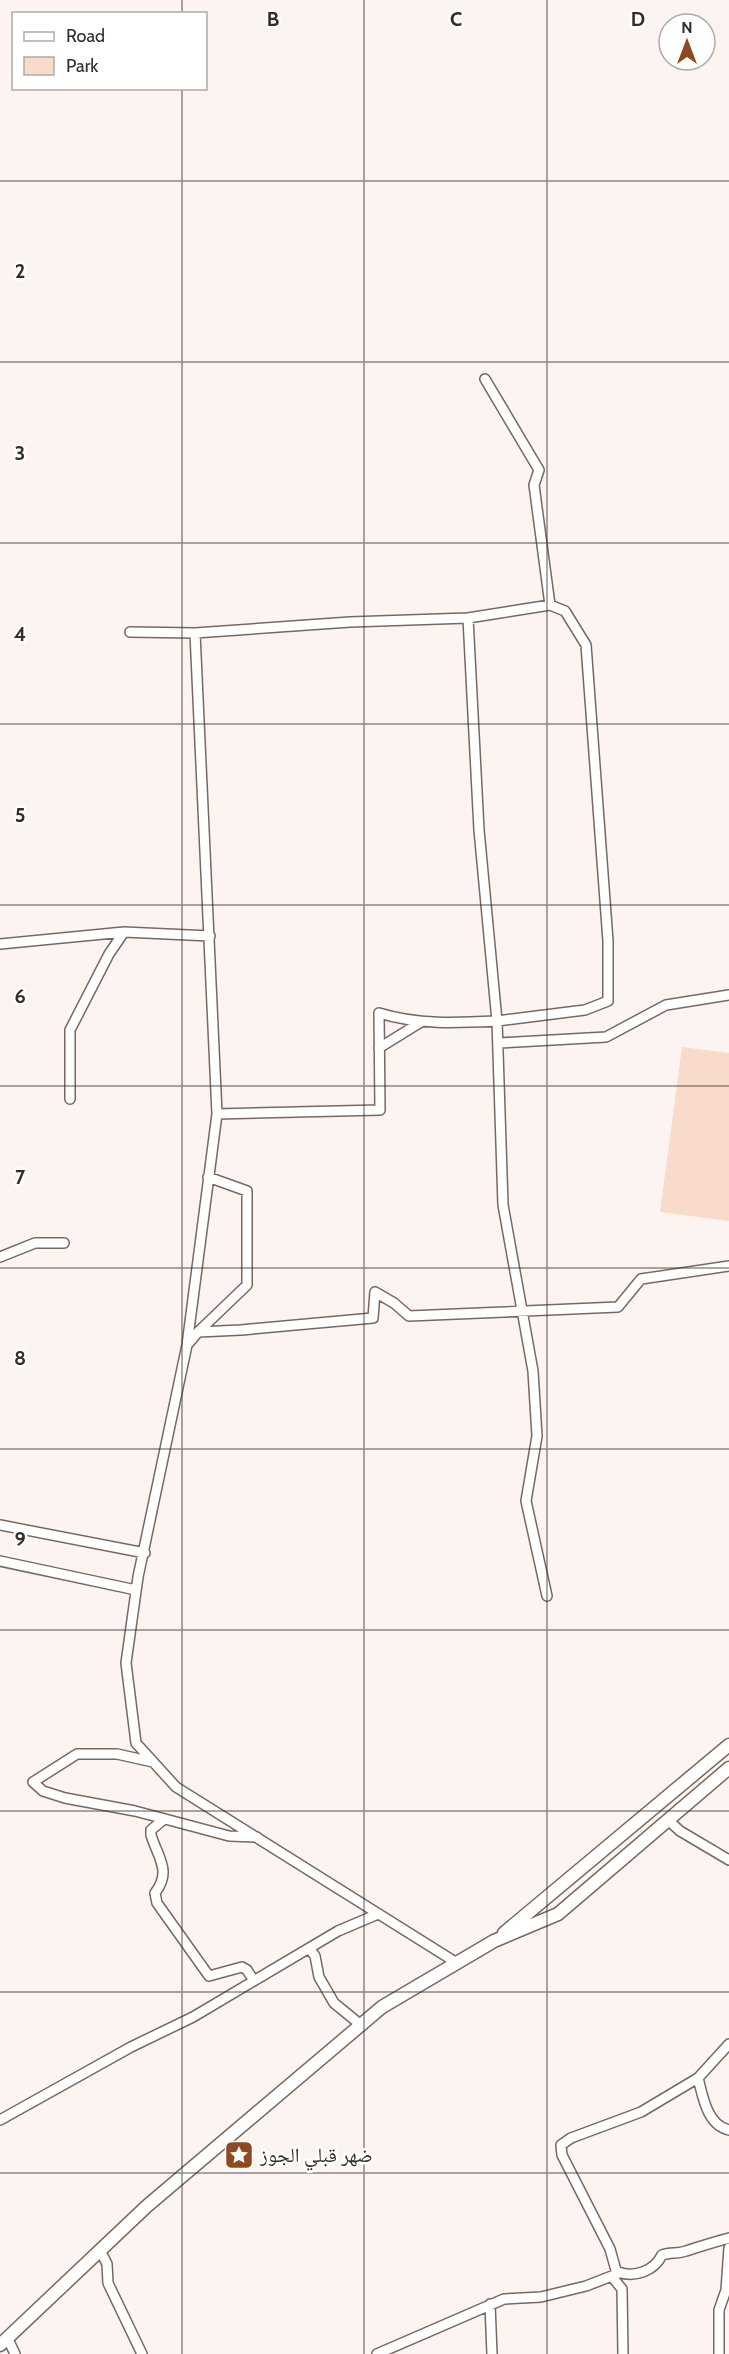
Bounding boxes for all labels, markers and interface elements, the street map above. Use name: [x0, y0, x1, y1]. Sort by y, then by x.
text: B: [267, 7, 279, 31]
text: C: [450, 7, 462, 31]
text: D: [631, 7, 645, 31]
legend: [12, 12, 207, 90]
north arrow: [657, 12, 717, 72]
text: N: [681, 18, 693, 37]
text: Road: [66, 25, 105, 47]
text: Park: [66, 55, 99, 77]
text: 2: [15, 259, 25, 283]
text: 3: [15, 441, 25, 465]
text: 4: [14, 622, 26, 646]
text: 5: [15, 803, 25, 827]
text: 6: [14, 984, 26, 1008]
text: 7: [15, 1165, 26, 1189]
text: 8: [14, 1346, 26, 1370]
text: 9: [14, 1527, 26, 1551]
place icon: ضهر قبلي الجوز: [223, 2139, 255, 2171]
place label: ضهر قبلي الجوز: [259, 2143, 373, 2171]

